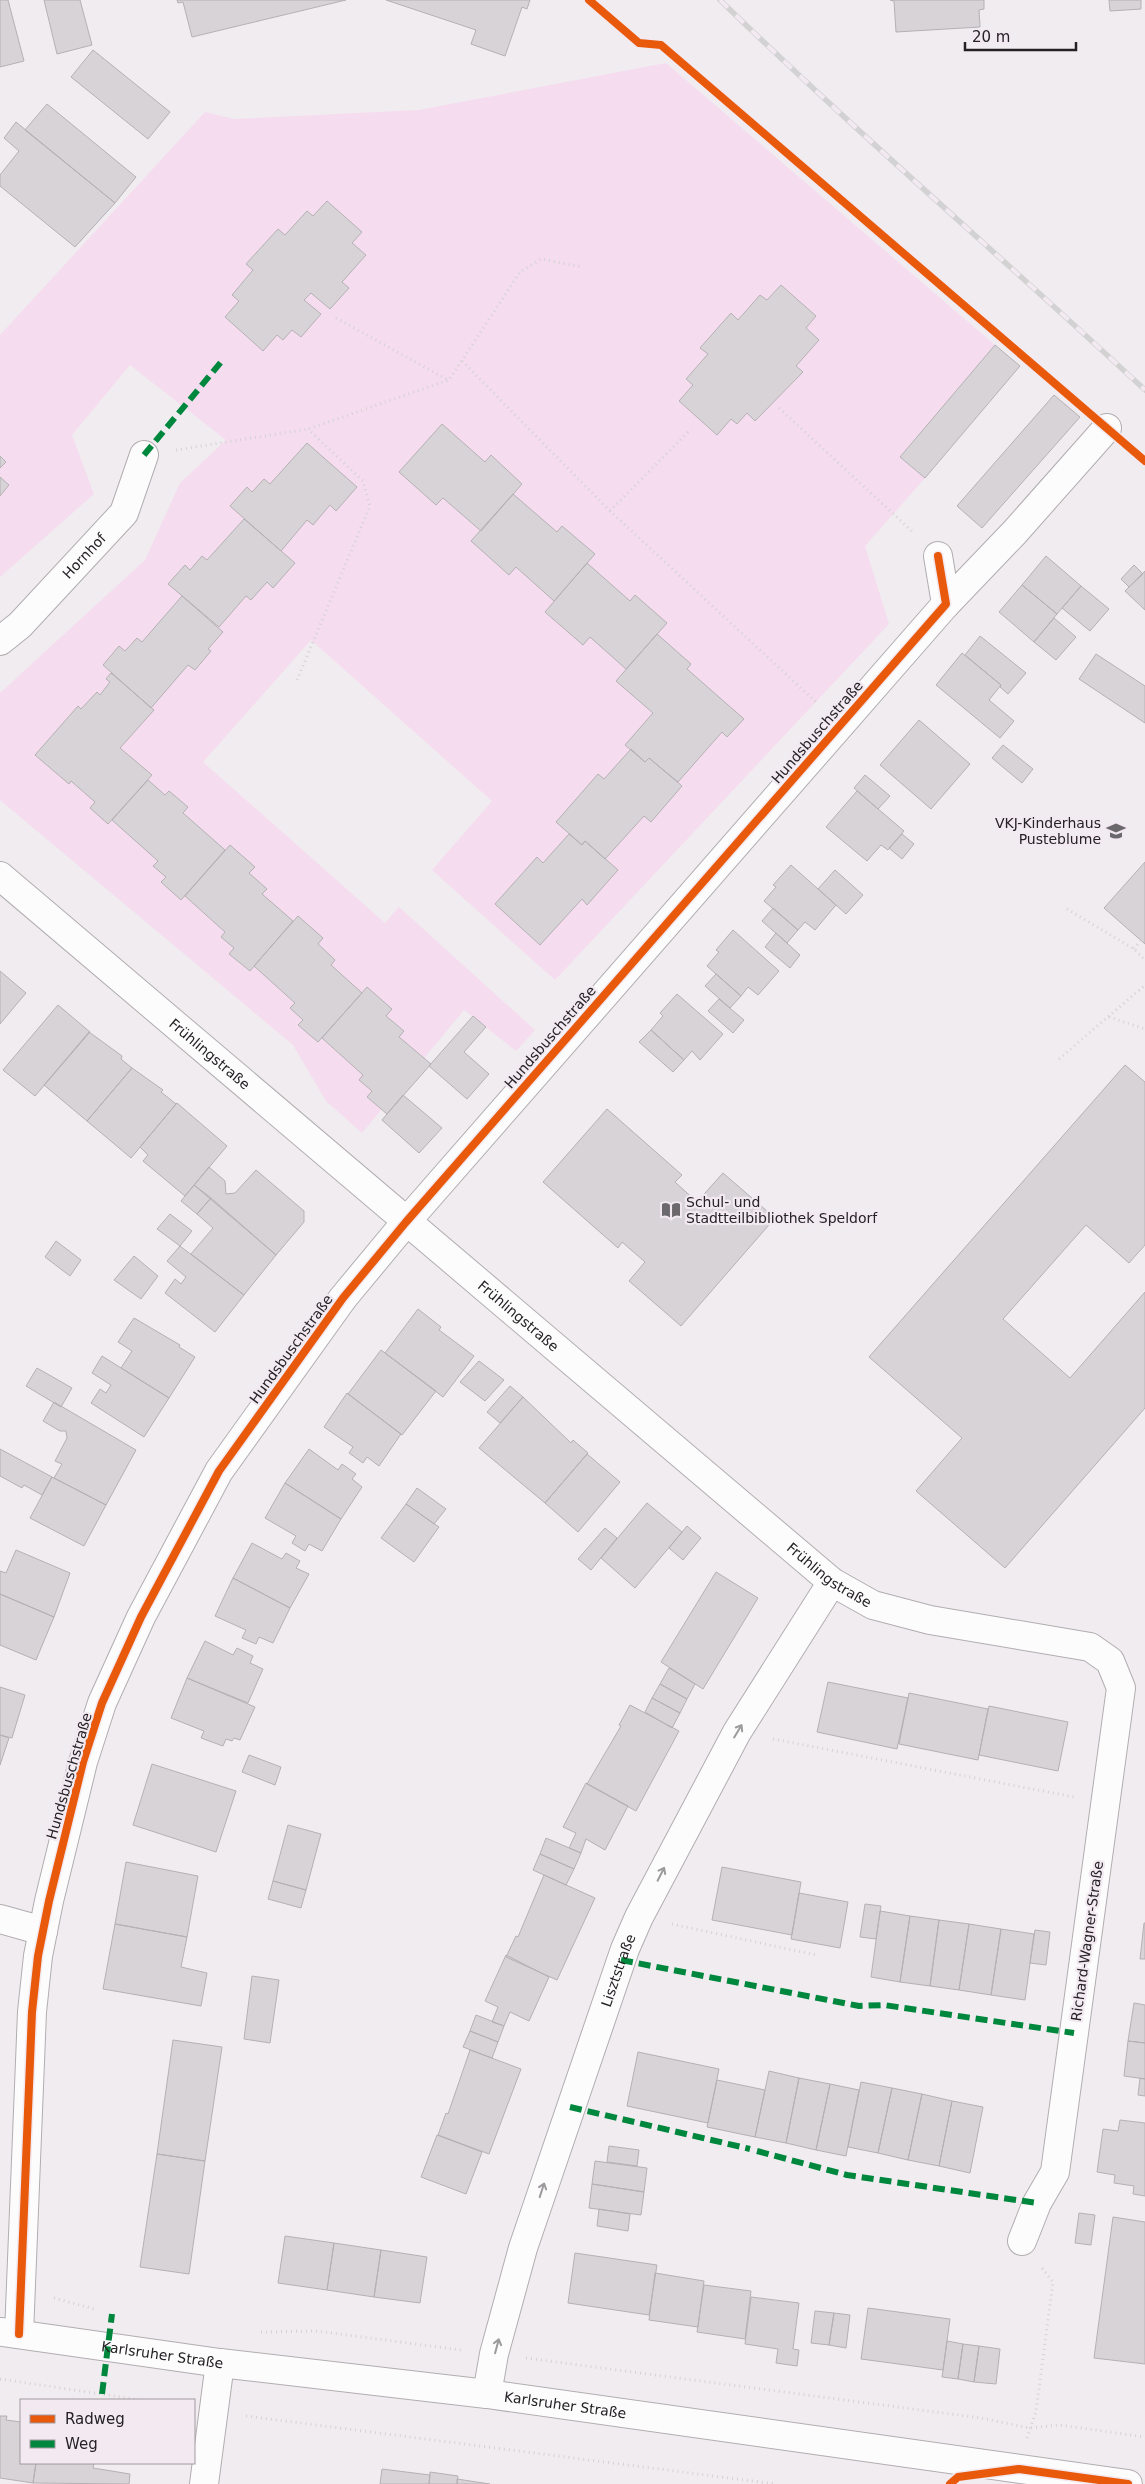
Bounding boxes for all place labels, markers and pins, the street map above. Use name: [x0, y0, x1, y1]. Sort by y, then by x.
place label: VKJ-Kinderhaus Pusteblume: [995, 815, 1101, 847]
school or university icon: VKJ-Kinderhaus Pusteblume: [1105, 820, 1127, 842]
place label: Schul- und Stadtteilbibliothek Speldorf: [686, 1194, 878, 1226]
library icon: Schul- und Stadtteilbibliothek Speldorf: [660, 1199, 682, 1221]

